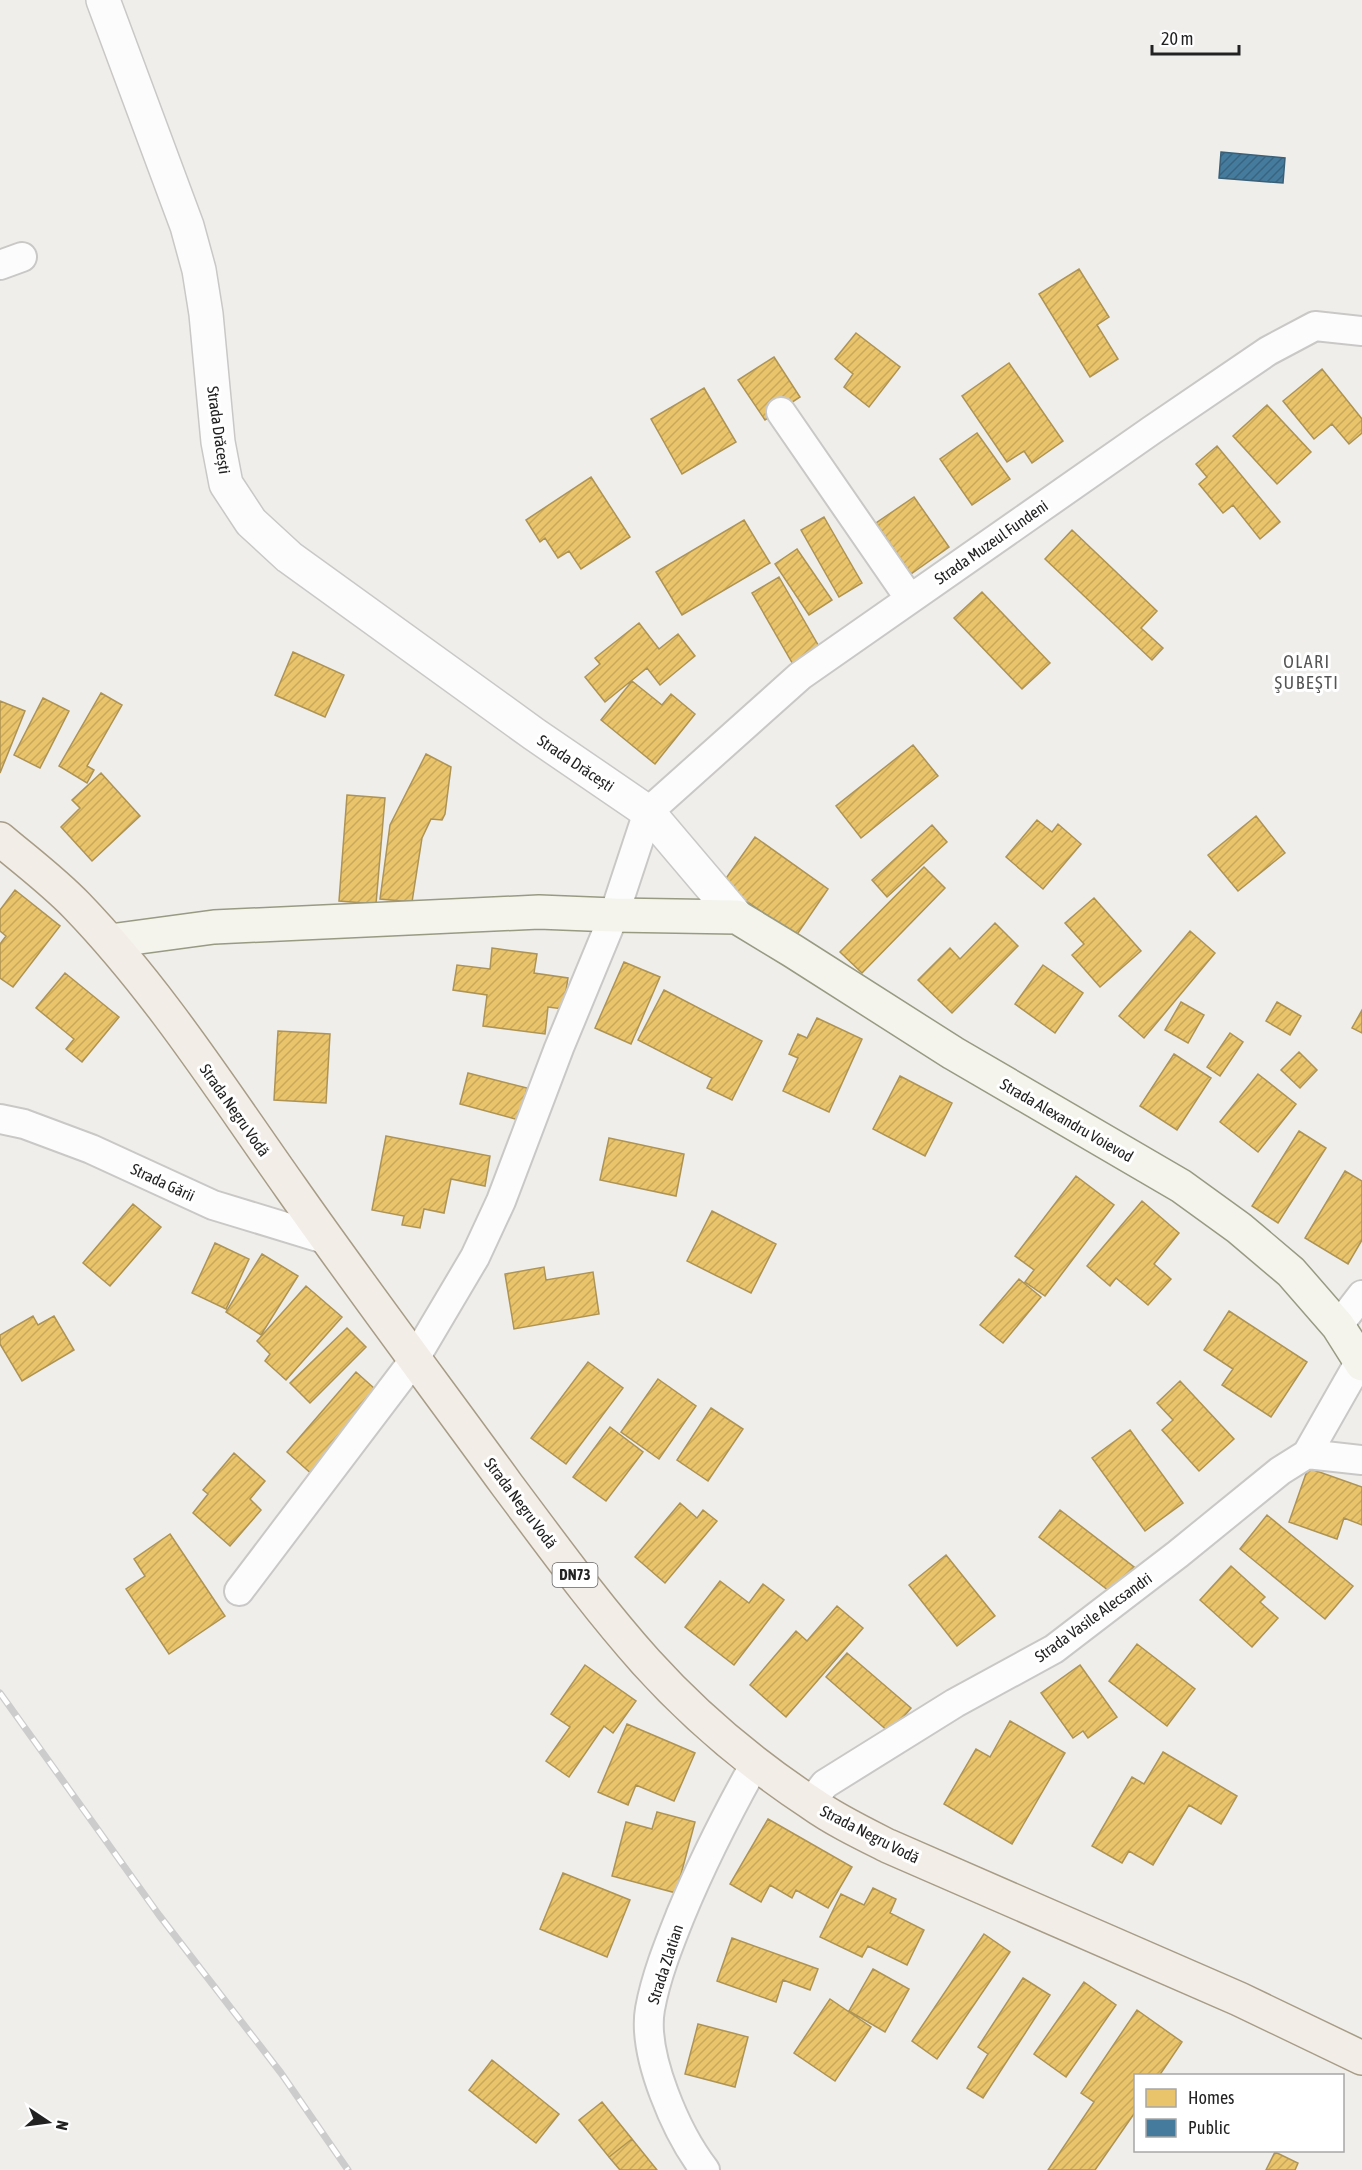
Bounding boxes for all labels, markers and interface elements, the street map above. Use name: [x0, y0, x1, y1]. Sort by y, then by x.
scale bar: [1152, 18, 1239, 56]
text: 20 m: [1161, 28, 1193, 49]
street label: Strada Drăcești: [203, 385, 234, 475]
street label: Strada Muzeul Fundeni: [931, 496, 1051, 588]
district label: OLARI ŞUBEŞTI: [1275, 651, 1339, 693]
street label: Strada Drăcești: [534, 731, 618, 796]
street label: Strada Negru Vodă: [196, 1060, 273, 1160]
street label: Strada Alexandru Voievod: [997, 1075, 1137, 1165]
street label: Strada Gării: [128, 1159, 198, 1205]
street label: Strada Negru Vodă: [480, 1454, 561, 1552]
road number: DN73: [552, 1563, 598, 1587]
street label: Strada Vasile Alecsandri: [1031, 1569, 1155, 1665]
street label: Strada Negru Vodă: [817, 1801, 922, 1868]
street label: Strada Zlatian: [644, 1922, 686, 2006]
legend: [1134, 2074, 1344, 2152]
text: Homes: [1188, 2087, 1234, 2108]
north arrow: [18, 2092, 78, 2152]
text: Public: [1188, 2117, 1230, 2138]
text: N: [53, 2119, 72, 2132]

